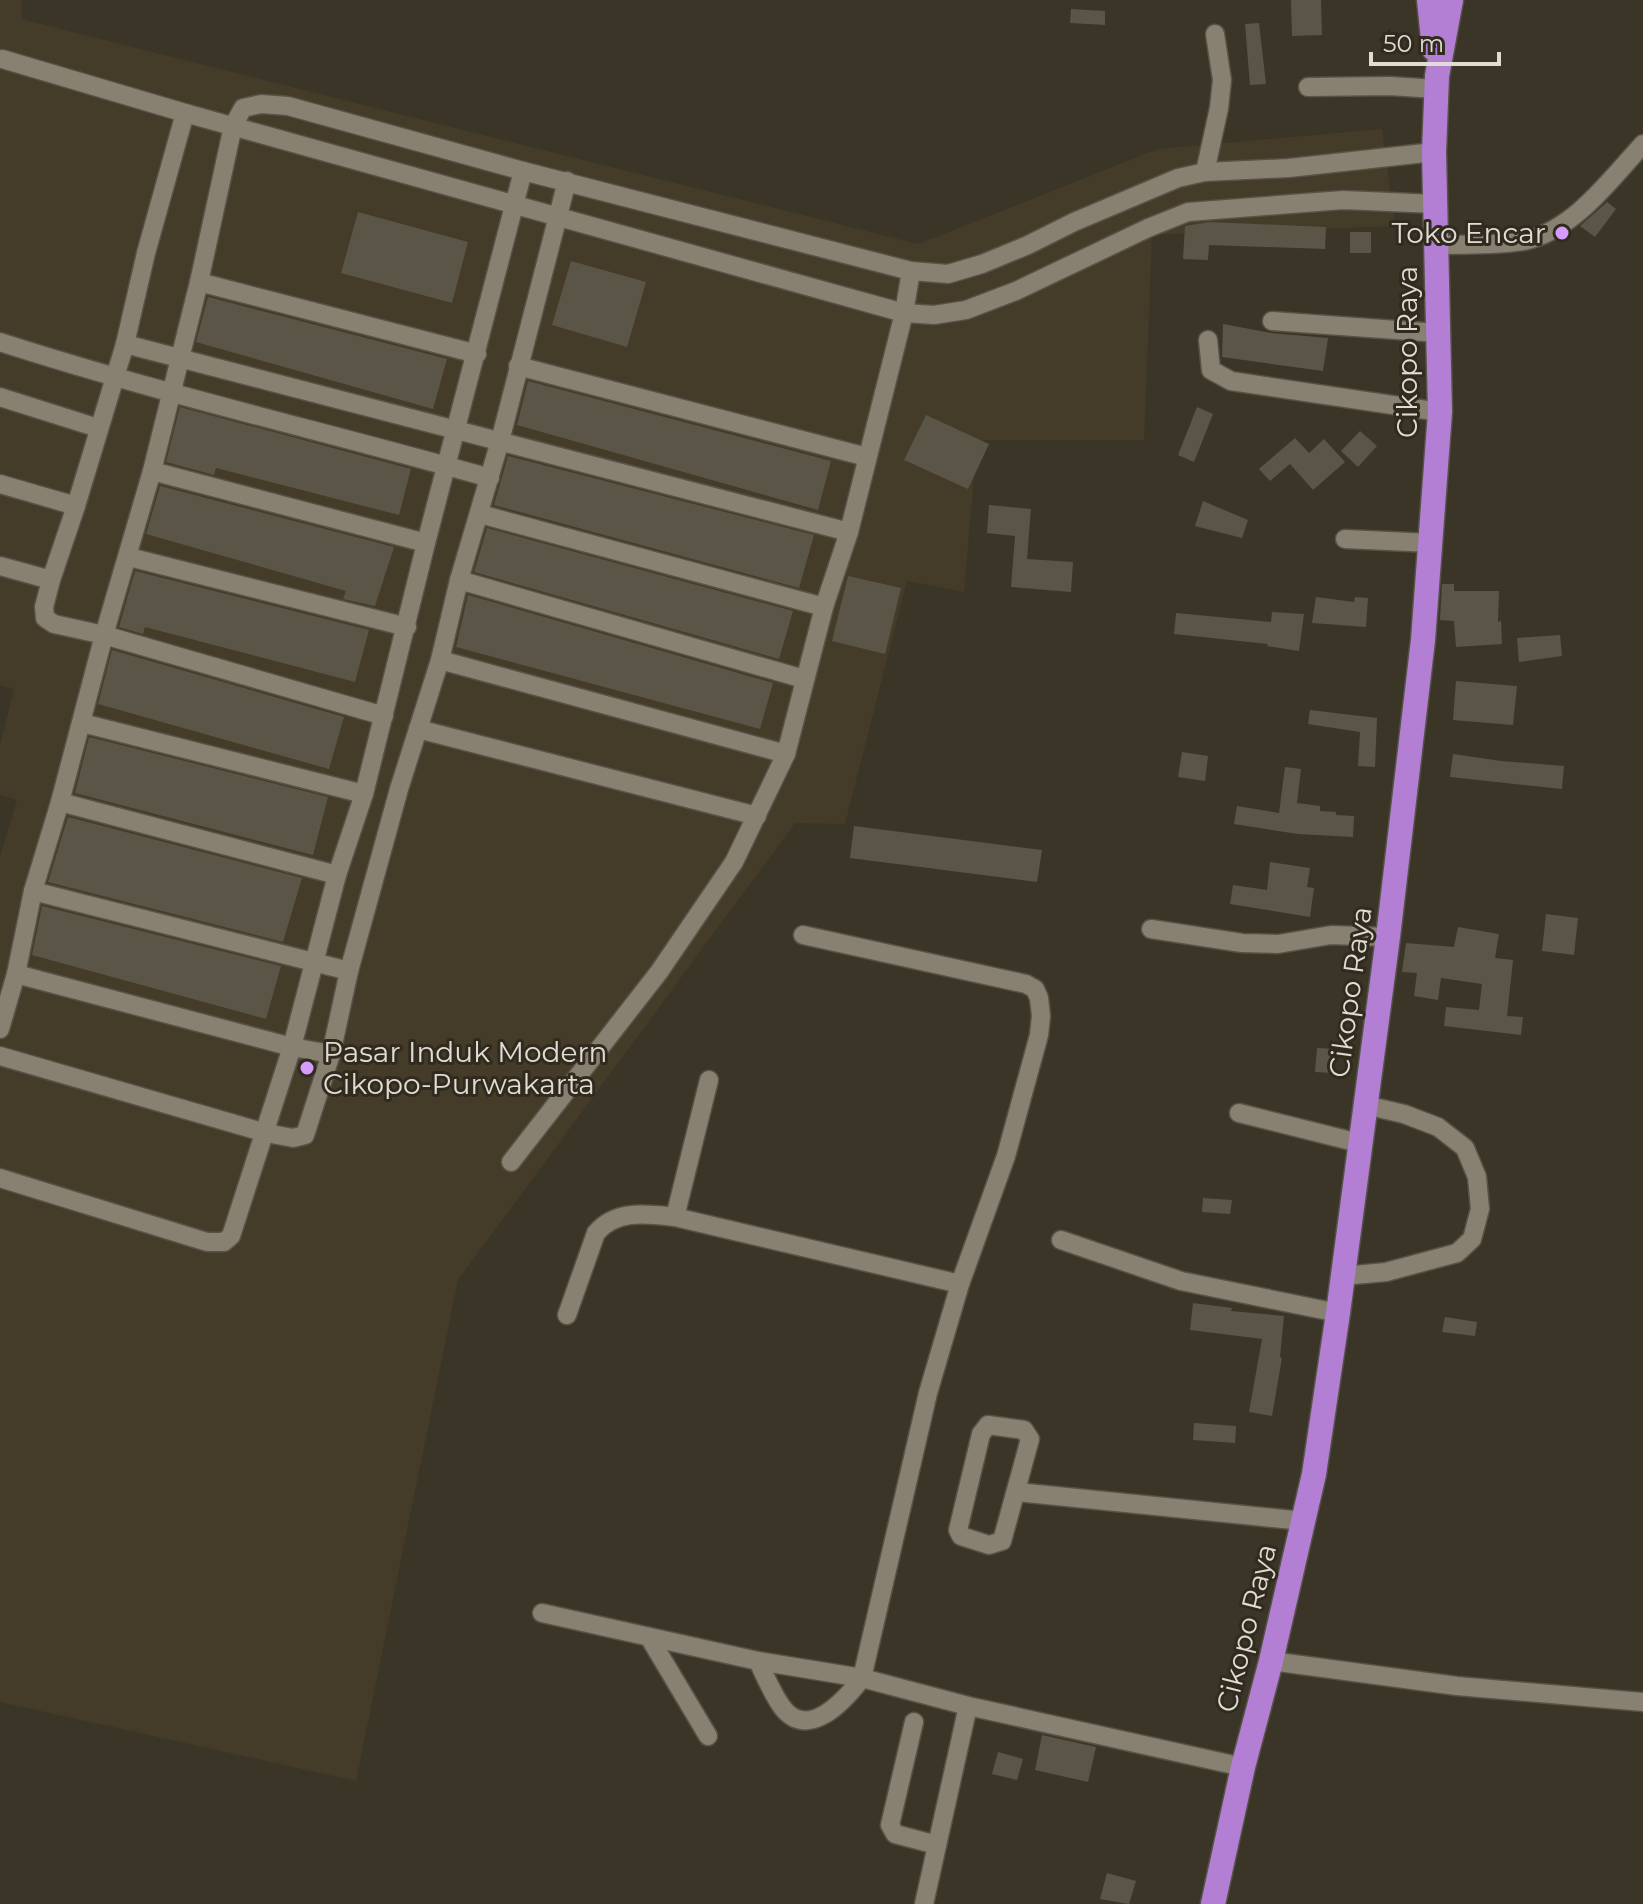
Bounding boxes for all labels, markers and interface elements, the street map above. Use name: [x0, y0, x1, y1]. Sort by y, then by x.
scale bar: [1371, 16, 1499, 66]
text: 50 m: [1383, 29, 1444, 58]
place label: Toko Encar: [1392, 216, 1546, 250]
marker: Toko Encar: [1553, 224, 1571, 242]
street label: Cikopo Raya: [1390, 266, 1424, 438]
street label: Cikopo Raya: [1321, 904, 1379, 1080]
place label: Pasar Induk Modern Cikopo-Purwakarta: [323, 1035, 607, 1101]
marker: Pasar Induk Modern Cikopo-Purwakarta: [298, 1059, 316, 1077]
street label: Cikopo Raya: [1209, 1540, 1283, 1716]

